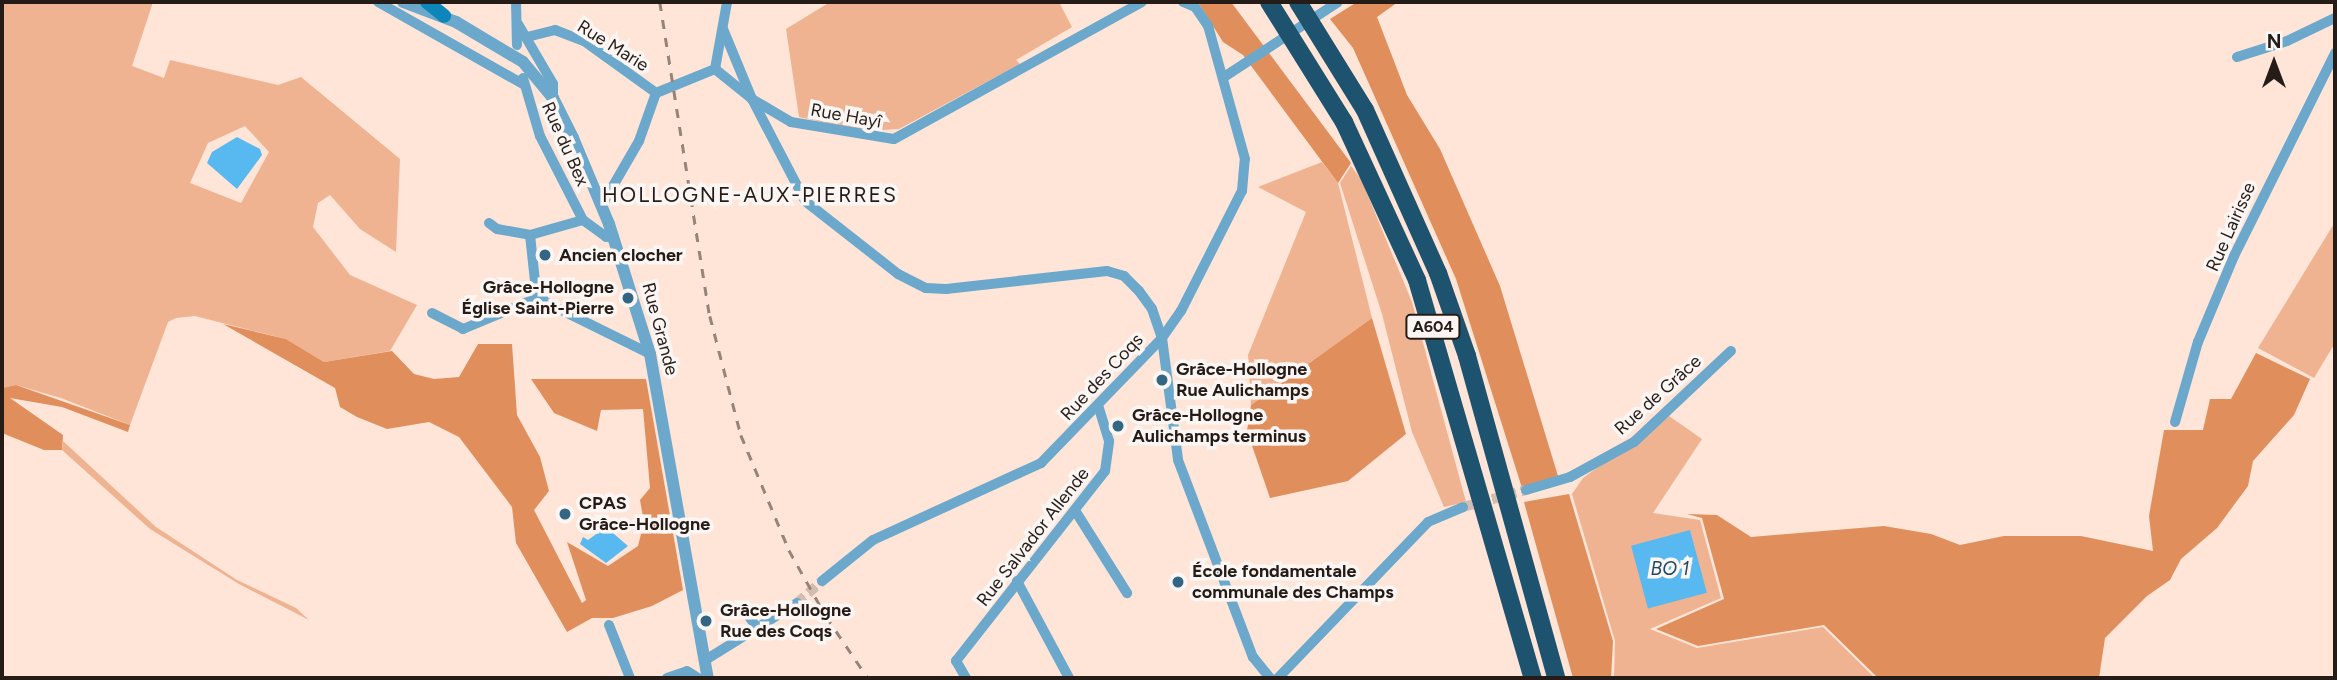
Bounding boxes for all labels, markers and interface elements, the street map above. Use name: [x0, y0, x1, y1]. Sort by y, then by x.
street label: Rue Marie: [573, 16, 653, 76]
north arrow: [2239, 28, 2309, 98]
text: N: [2267, 30, 2281, 53]
street label: Rue du Bex: [537, 99, 593, 189]
street label: Rue Hayî: [809, 99, 883, 133]
street label: Rue Lairisse: [2202, 179, 2260, 275]
district label: HOLLOGNE-AUX-PIERRES: [605, 182, 895, 208]
place label: Ancien clocher: [559, 244, 683, 266]
marker: Ancien clocher: [537, 247, 553, 263]
place label: Grâce-Hollogne Église Saint-Pierre: [462, 277, 614, 320]
street label: Rue Grande: [637, 280, 683, 378]
marker: Grâce-Hollogne Église Saint-Pierre: [620, 290, 636, 306]
road number: A604: [1405, 314, 1461, 340]
street label: Rue des Coqs: [1056, 329, 1148, 425]
street label: Rue de Grâce: [1610, 351, 1706, 439]
place label: Grâce-Hollogne Rue Aulichamps: [1176, 359, 1309, 402]
marker: Grâce-Hollogne Rue Aulichamps: [1154, 372, 1170, 388]
place label: Grâce-Hollogne Aulichamps terminus: [1132, 405, 1306, 448]
marker: Grâce-Hollogne Aulichamps terminus: [1110, 418, 1126, 434]
street label: Rue Salvador Allende: [972, 463, 1094, 611]
place label: CPAS Grâce-Hollogne: [579, 493, 710, 536]
marker: CPAS Grâce-Hollogne: [557, 506, 573, 522]
water label: BO 1: [1651, 558, 1689, 580]
place label: École fondamentale communale des Champs: [1192, 561, 1394, 604]
marker: École fondamentale communale des Champs: [1170, 574, 1186, 590]
place label: Grâce-Hollogne Rue des Coqs: [720, 600, 851, 642]
marker: Grâce-Hollogne Rue des Coqs: [698, 613, 714, 629]

